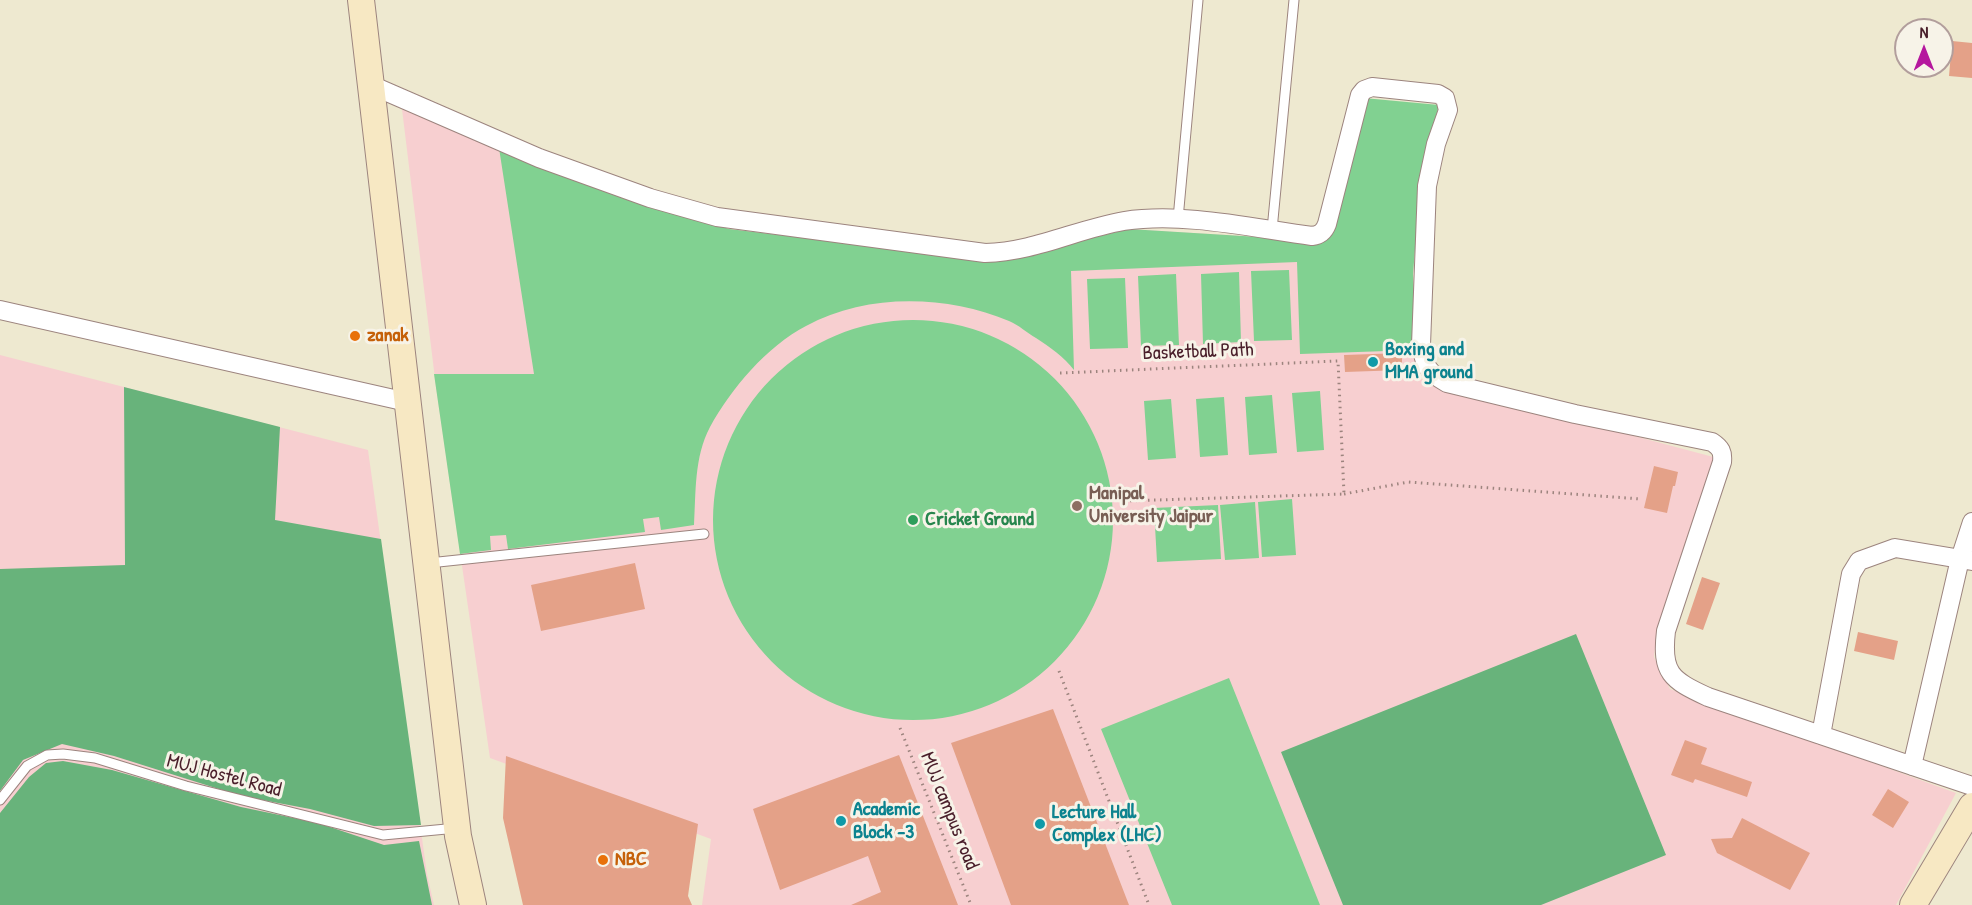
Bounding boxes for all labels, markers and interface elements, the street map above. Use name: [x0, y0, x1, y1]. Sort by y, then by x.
north arrow: [1894, 18, 1954, 78]
text: N: [1920, 21, 1928, 43]
place label: zanak: [367, 324, 409, 348]
marker: zanak: [348, 329, 362, 343]
street label: Basketball Path: [1142, 338, 1254, 366]
place label: Boxing and MMA ground: [1385, 338, 1473, 385]
marker: Boxing and MMA ground: [1366, 355, 1380, 369]
place label: Manipal University Jaipur: [1089, 482, 1213, 529]
marker: Manipal University Jaipur: [1070, 499, 1084, 513]
place label: Cricket Ground: [925, 508, 1034, 532]
marker: Cricket Ground: [906, 513, 920, 527]
street label: MUJ Hostel Road: [164, 749, 284, 803]
street label: MUJ campus road: [915, 749, 983, 873]
place label: Academic Block -3: [853, 798, 920, 845]
place label: Lecture Hall Complex (LHC): [1052, 801, 1162, 848]
marker: Academic Block -3: [834, 814, 848, 828]
marker: Lecture Hall Complex (LHC): [1033, 817, 1047, 831]
place label: NBC: [615, 848, 647, 872]
marker: NBC: [596, 853, 610, 867]

